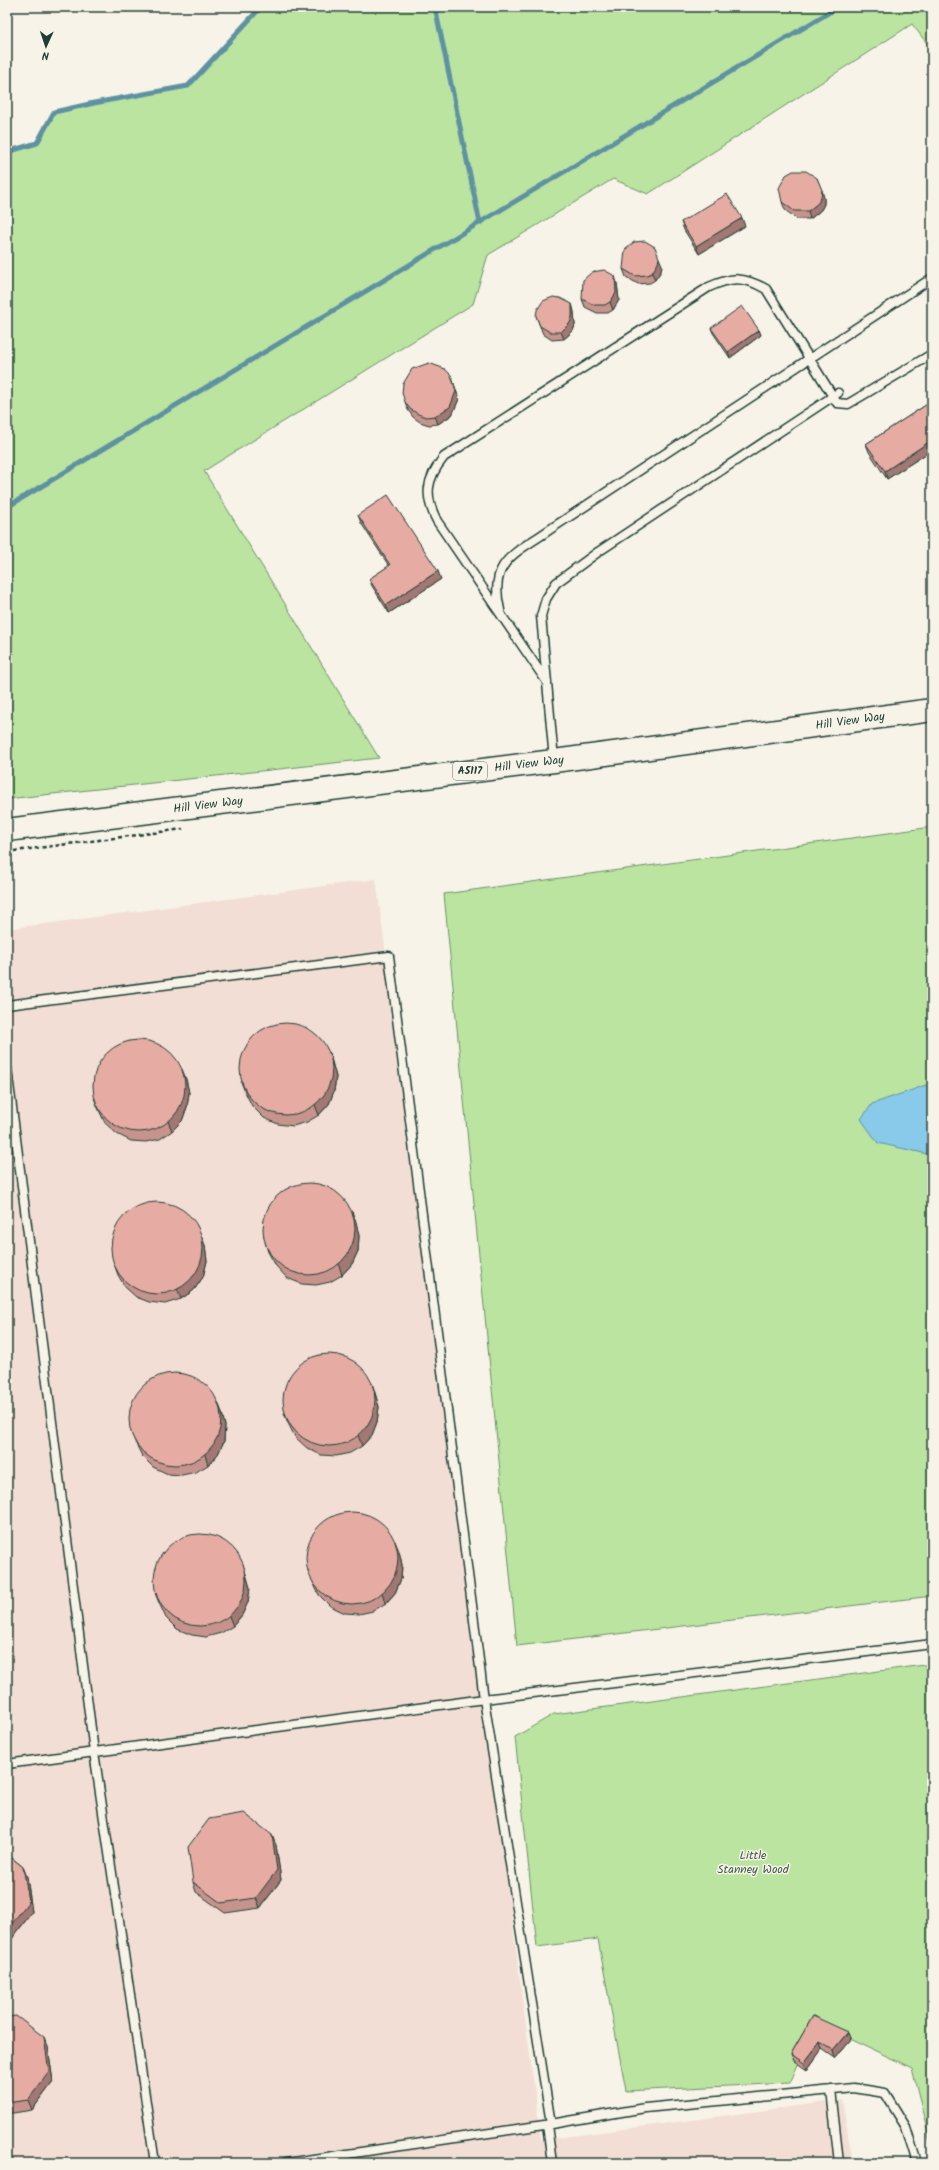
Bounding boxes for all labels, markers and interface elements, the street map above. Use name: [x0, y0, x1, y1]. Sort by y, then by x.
north arrow: [26, 26, 66, 66]
text: N: [42, 46, 49, 64]
street label: Hill View Way: [814, 707, 886, 735]
street label: Hill View Way: [493, 750, 565, 778]
road number: A5117: [453, 762, 487, 780]
street label: Hill View Way: [172, 791, 244, 819]
park label: Little Stanney Wood: [717, 1846, 790, 1879]

